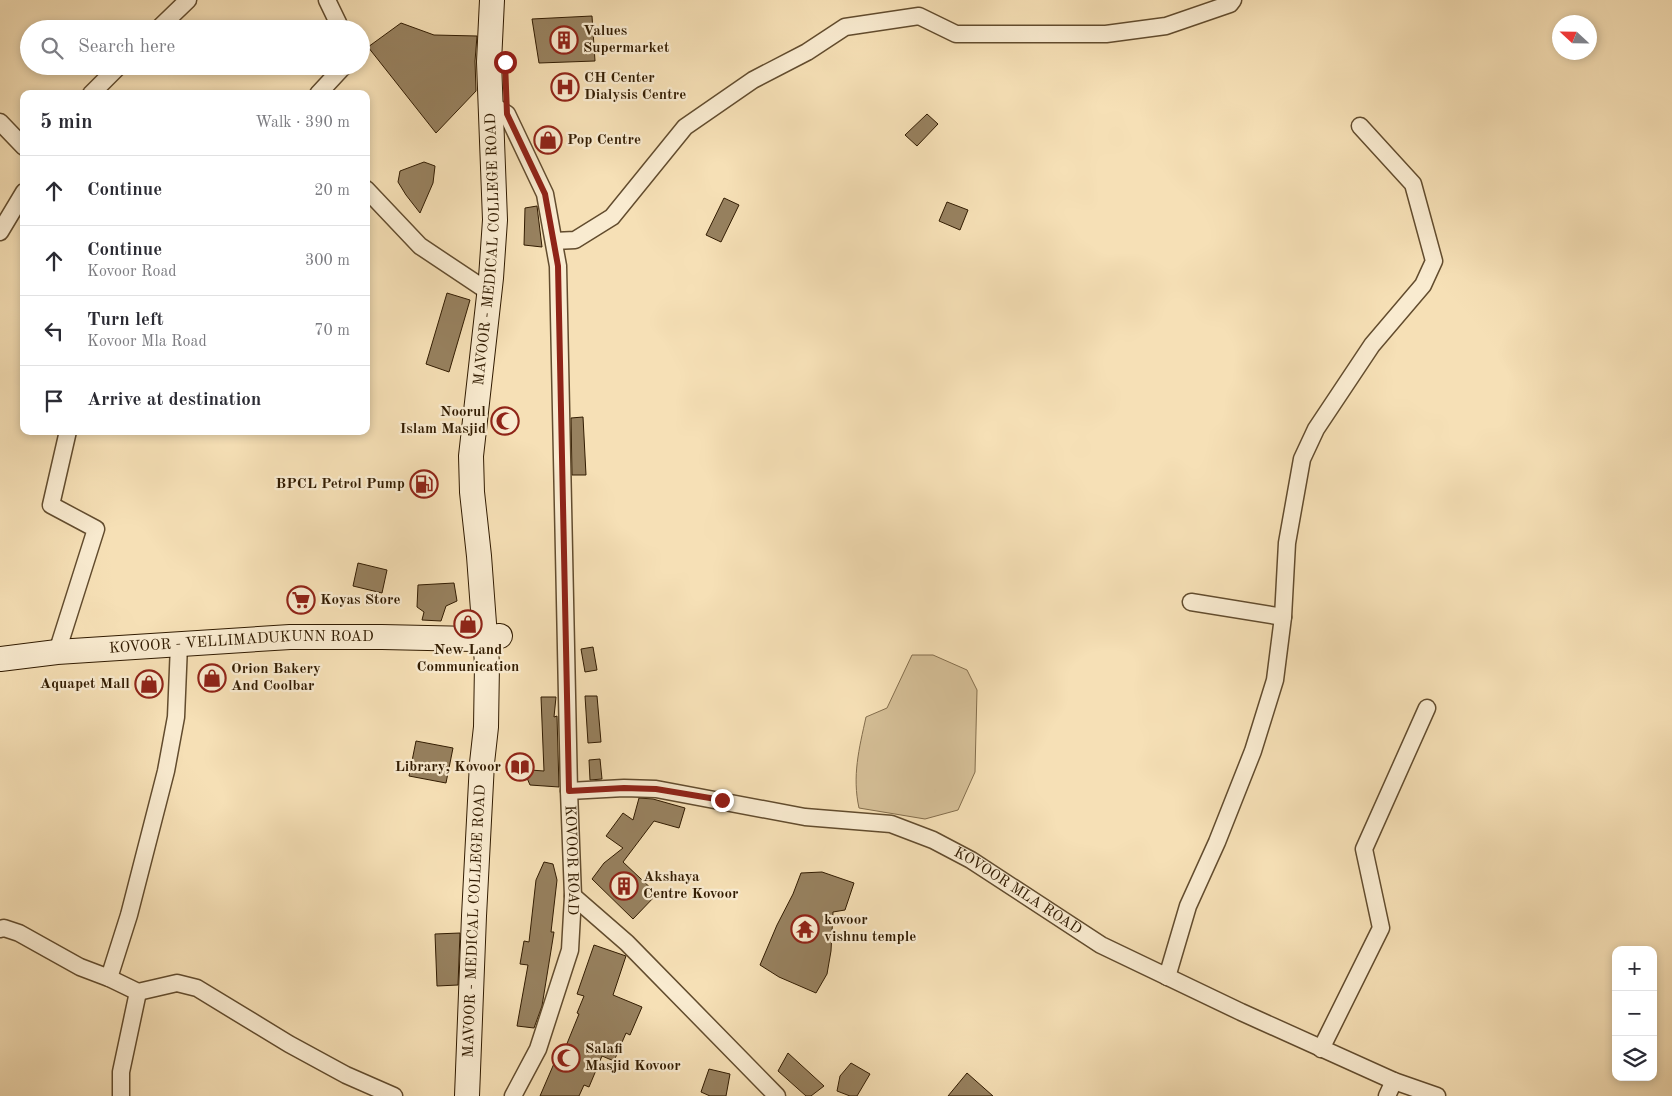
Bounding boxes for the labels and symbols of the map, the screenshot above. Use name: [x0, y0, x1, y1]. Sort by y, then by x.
north arrow: [1552, 15, 1597, 60]
place label: Values Supermarket: [583, 24, 670, 56]
building icon: Values Supermarket: [549, 25, 579, 55]
route start: [494, 51, 517, 74]
place label: CH Center Dialysis Centre: [584, 71, 686, 103]
hospital icon: CH Center Dialysis Centre: [550, 72, 580, 102]
street label: MAVOOR - MEDICAL COLLEGE ROAD: [471, 113, 503, 386]
shop icon: Pop Centre: [533, 125, 563, 155]
place label: Pop Centre: [567, 133, 641, 148]
place label: Noorul Islam Masjid: [400, 405, 486, 437]
mosque icon: Noorul Islam Masjid: [490, 406, 520, 436]
fuel station icon: BPCL Petrol Pump: [409, 469, 439, 499]
place label: BPCL Petrol Pump: [276, 477, 405, 492]
supermarket icon: Koyas Store: [286, 585, 316, 615]
place label: Koyas Store: [320, 593, 401, 608]
shop icon: New Land Communication: [453, 609, 483, 639]
street label: KOVOOR - VELLIMADUKUNN ROAD: [108, 629, 374, 656]
place label: New Land Communication: [417, 643, 519, 675]
place label: Orion Bakery And Coolbar: [231, 662, 321, 694]
shop icon: Orion Bakery And Coolbar: [197, 663, 227, 693]
shop icon: Aquapet Mall: [134, 669, 164, 699]
place label: Aquapet Mall: [40, 677, 130, 692]
library icon: Library, Kovoor: [505, 752, 535, 782]
place label: Library, Kovoor: [395, 760, 501, 775]
street label: MAVOOR - MEDICAL COLLEGE ROAD: [461, 784, 488, 1058]
route end: [711, 789, 734, 812]
street label: KOVOOR ROAD: [562, 805, 581, 916]
street label: KOVOOR MLA ROAD: [951, 845, 1084, 938]
place label: Akshaya Centre Kovoor: [643, 870, 739, 902]
building icon: Akshaya Centre Kovoor: [609, 871, 639, 901]
place label: kovoor vishnu temple: [824, 913, 916, 945]
temple icon: kovoor vishnu temple: [790, 914, 820, 944]
place label: Salafi Masjid Kovoor: [585, 1042, 681, 1074]
mosque icon: Salafi Masjid Kovoor: [551, 1043, 581, 1073]

